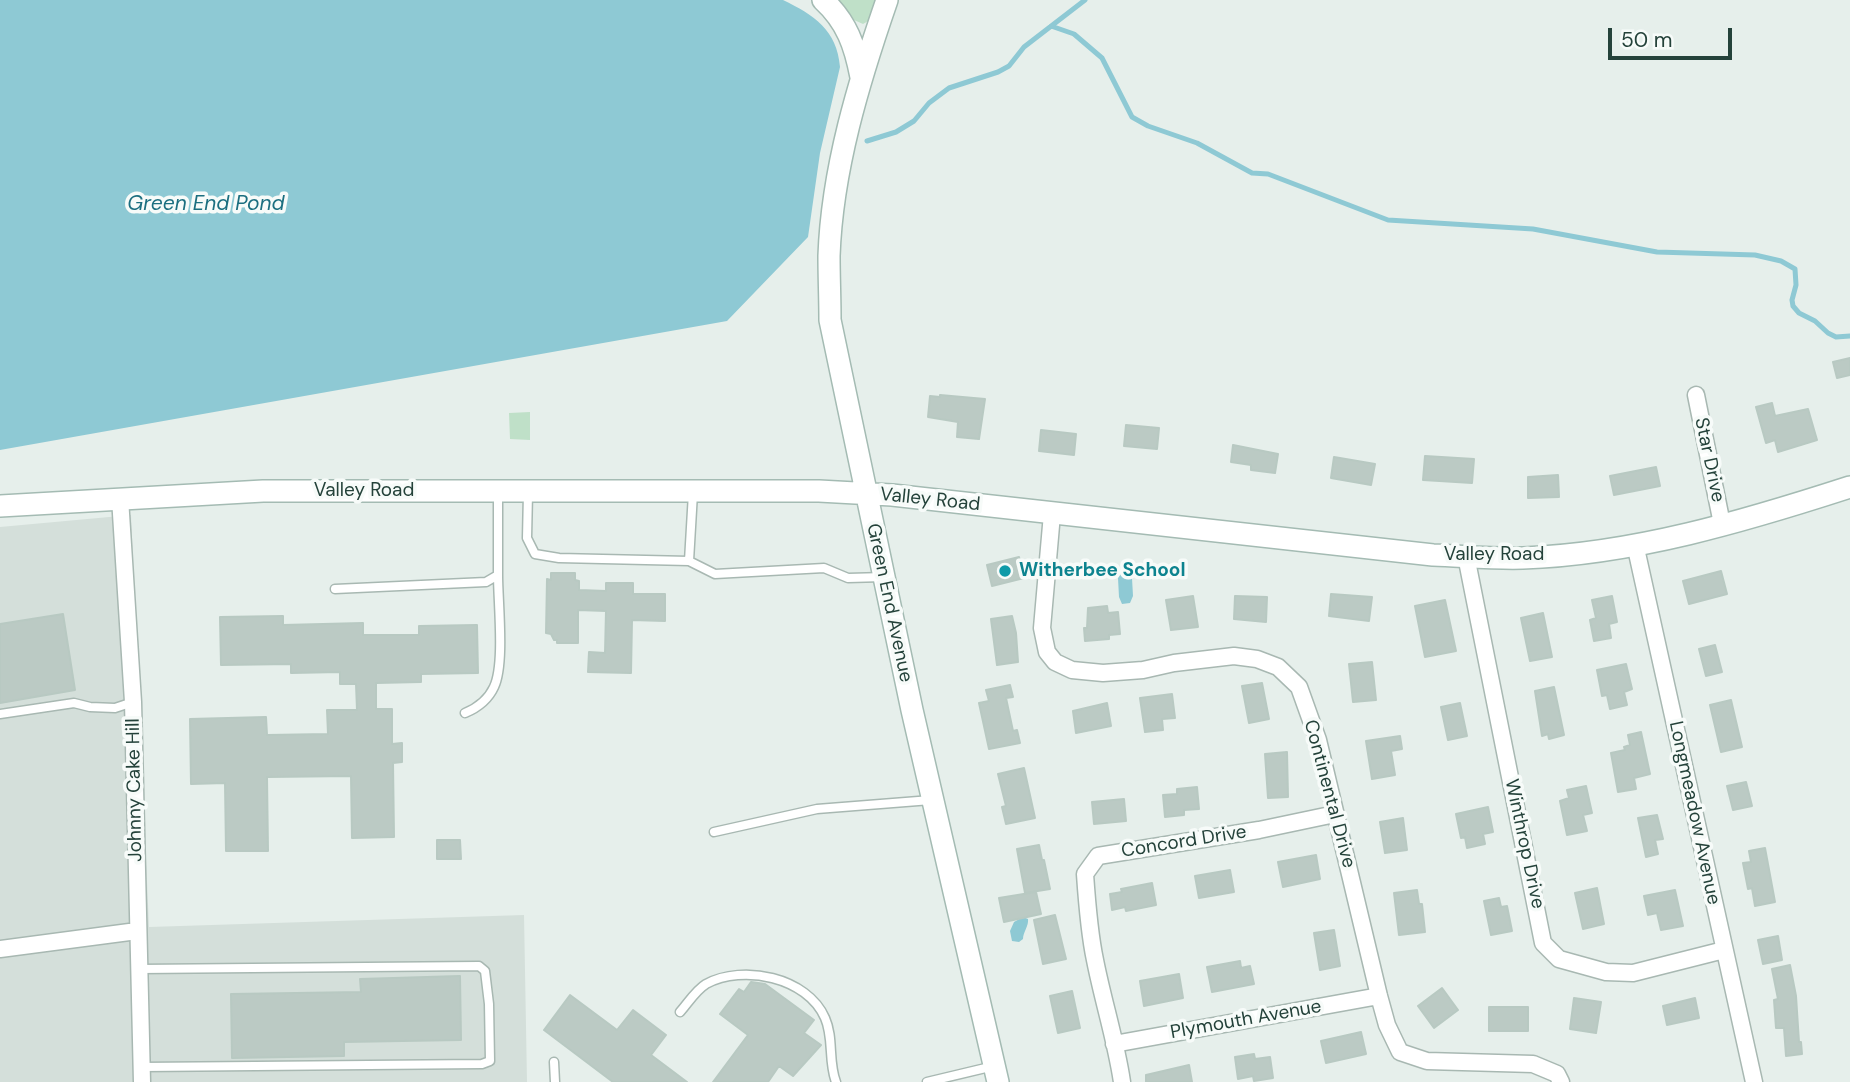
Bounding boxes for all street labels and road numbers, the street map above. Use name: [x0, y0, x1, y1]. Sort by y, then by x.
street label: Star Drive: [1689, 416, 1729, 504]
street label: Valley Road: [314, 480, 414, 502]
street label: Valley Road: [879, 483, 981, 517]
street label: Green End Avenue: [861, 522, 917, 684]
street label: Valley Road: [1444, 544, 1544, 566]
street label: Continental Drive: [1298, 717, 1360, 871]
street label: Johnny Cake Hill: [122, 718, 148, 862]
street label: Longmeadow Avenue: [1663, 719, 1725, 907]
street label: Winthrop Drive: [1499, 777, 1549, 911]
street label: Concord Drive: [1120, 821, 1248, 863]
street label: Plymouth Avenue: [1169, 995, 1323, 1045]

